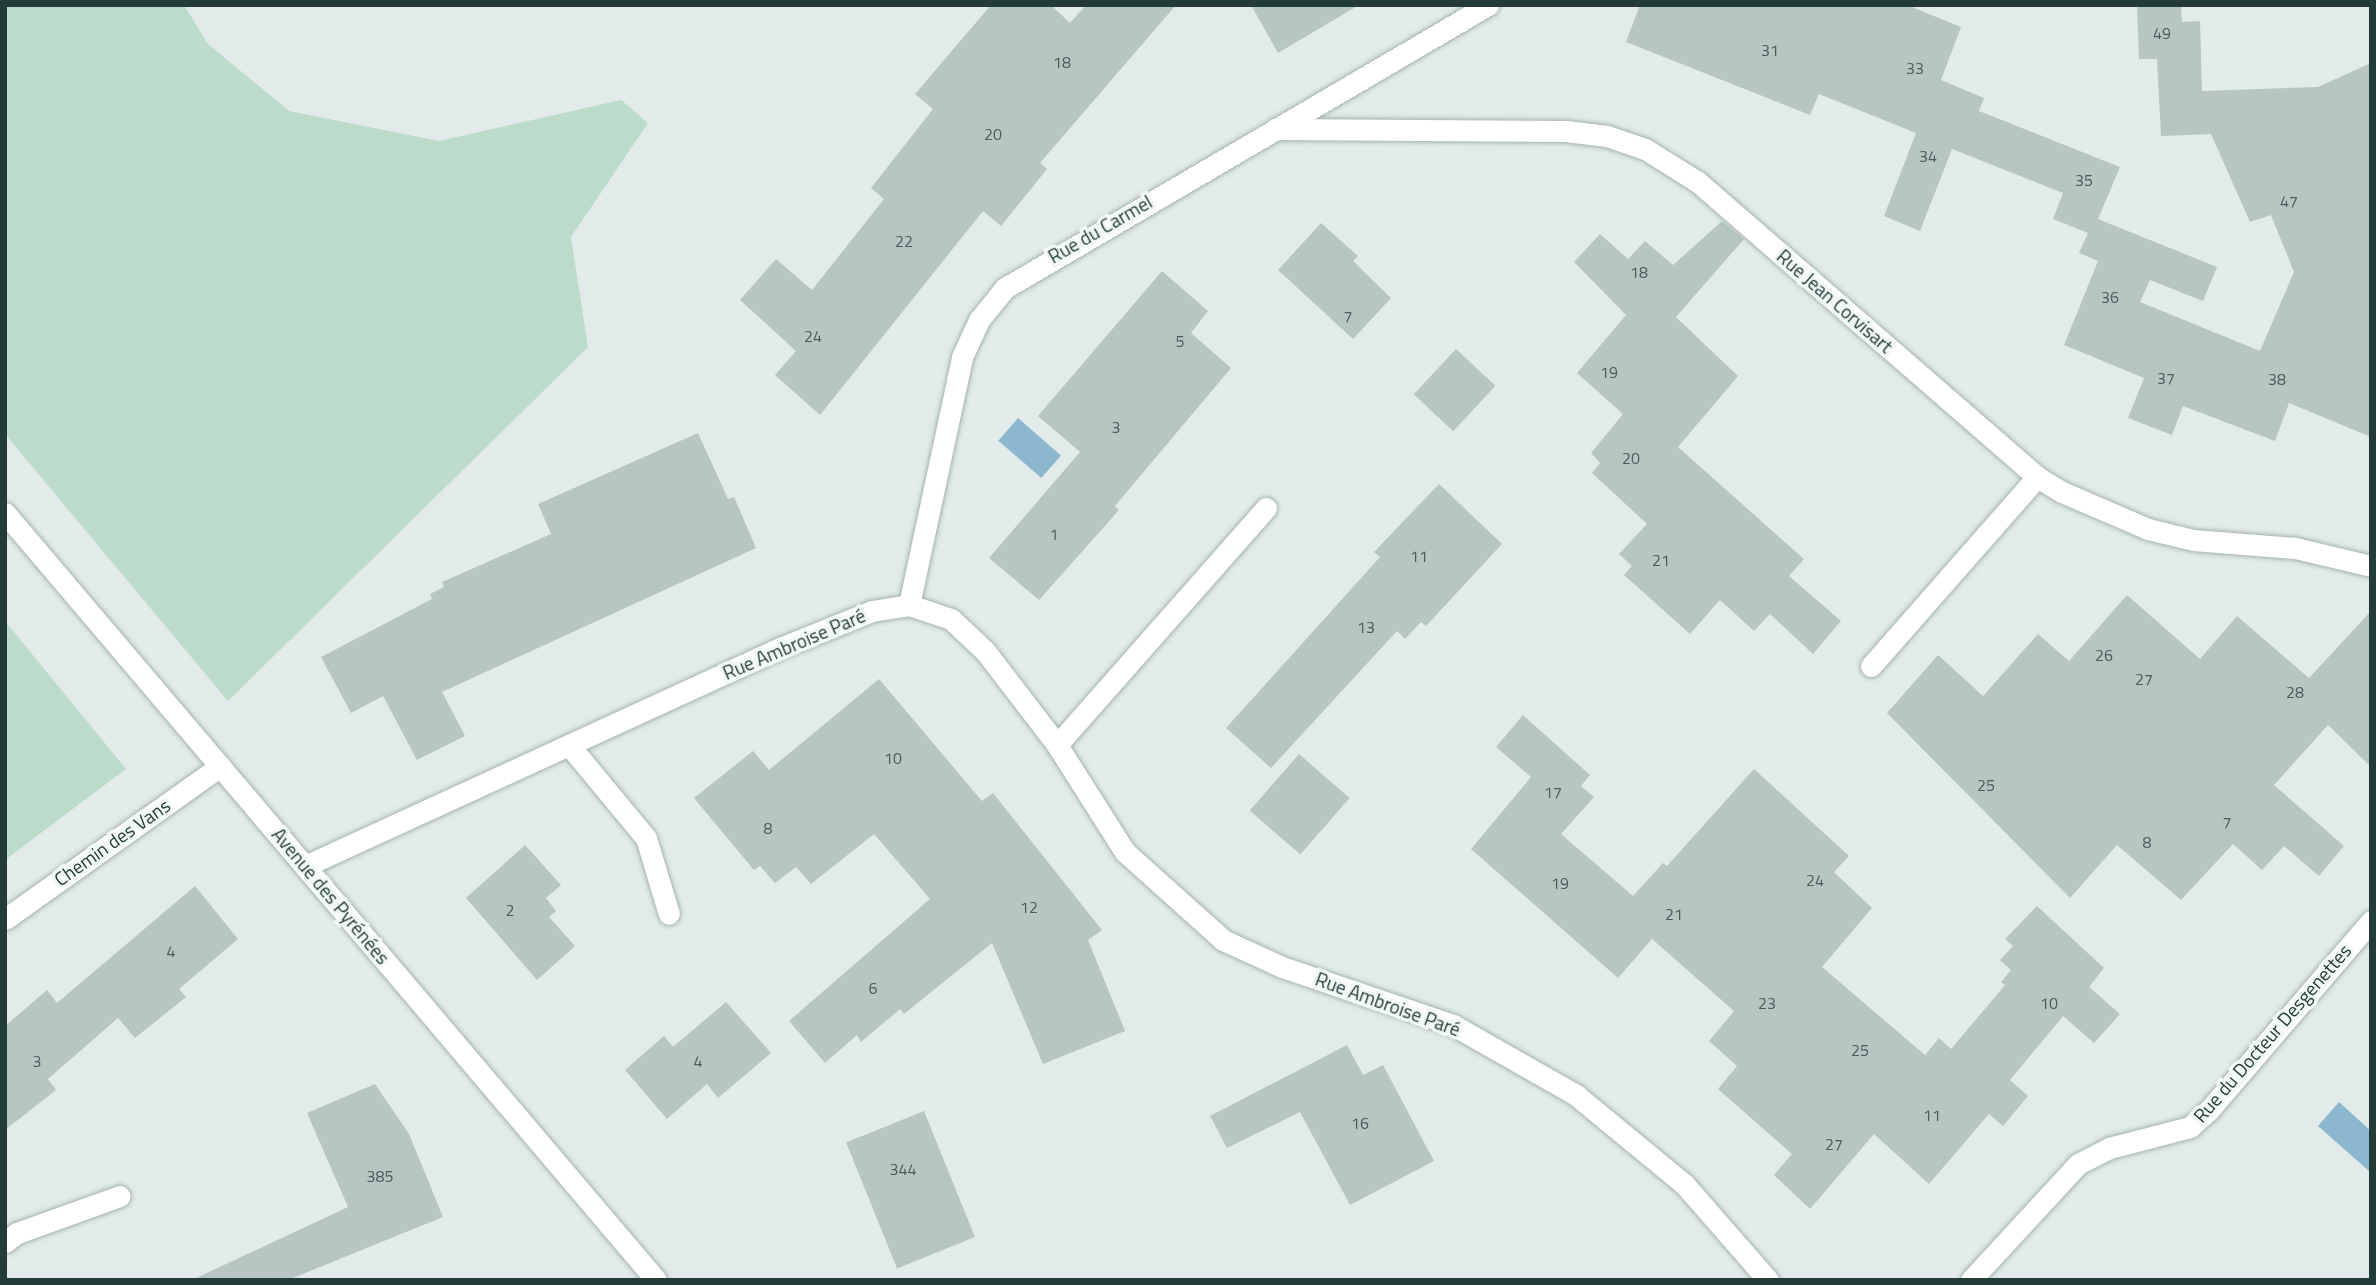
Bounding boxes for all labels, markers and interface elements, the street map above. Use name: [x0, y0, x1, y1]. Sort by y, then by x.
house number: 49: [2153, 23, 2171, 43]
house number: 31: [1761, 40, 1779, 60]
house number: 18: [1053, 52, 1071, 72]
house number: 33: [1906, 58, 1924, 78]
house number: 20: [984, 124, 1002, 144]
house number: 34: [1919, 146, 1937, 166]
house number: 35: [2075, 170, 2093, 190]
street label: Rue du Carmel: [1044, 190, 1156, 268]
house number: 47: [2280, 191, 2298, 211]
house number: 22: [895, 231, 913, 251]
street label: Rue Jean Corvisart: [1772, 244, 1898, 358]
house number: 18: [1630, 262, 1648, 282]
house number: 36: [2101, 287, 2119, 307]
house number: 7: [1344, 306, 1352, 326]
house number: 24: [804, 326, 822, 346]
house number: 5: [1176, 331, 1184, 351]
house number: 19: [1600, 362, 1618, 382]
house number: 37: [2157, 368, 2175, 388]
house number: 38: [2268, 369, 2286, 389]
house number: 3: [1112, 417, 1120, 437]
house number: 20: [1622, 448, 1640, 468]
house number: 1: [1050, 524, 1058, 544]
house number: 11: [1410, 546, 1428, 566]
house number: 21: [1652, 550, 1670, 570]
street label: Rue Ambroise Paré: [719, 604, 869, 684]
house number: 13: [1357, 617, 1375, 637]
house number: 26: [2095, 645, 2113, 665]
house number: 27: [2135, 669, 2153, 689]
house number: 28: [2286, 682, 2304, 702]
house number: 10: [884, 748, 902, 768]
house number: 25: [1977, 775, 1995, 795]
house number: 17: [1544, 782, 1562, 802]
street label: Chemin des Vans: [50, 794, 174, 890]
house number: 7: [2223, 812, 2231, 832]
house number: 8: [764, 818, 772, 838]
street label: Avenue des Pyrénées: [267, 823, 395, 969]
house number: 8: [2143, 832, 2151, 852]
house number: 24: [1806, 870, 1824, 890]
house number: 19: [1551, 873, 1569, 893]
house number: 12: [1020, 897, 1038, 917]
house number: 2: [506, 900, 514, 920]
house number: 21: [1665, 904, 1683, 924]
street label: Rue du Docteur Desgenettes: [2188, 939, 2356, 1127]
house number: 4: [167, 941, 175, 961]
street label: Rue Ambroise Paré: [1312, 967, 1464, 1041]
house number: 6: [869, 978, 877, 998]
house number: 23: [1758, 993, 1776, 1013]
house number: 10: [2040, 993, 2058, 1013]
house number: 25: [1851, 1040, 1869, 1060]
house number: 3: [33, 1051, 41, 1071]
house number: 4: [694, 1051, 702, 1071]
house number: 11: [1923, 1105, 1941, 1125]
house number: 16: [1351, 1113, 1369, 1133]
house number: 27: [1825, 1134, 1843, 1154]
house number: 344: [890, 1159, 916, 1179]
house number: 385: [367, 1166, 393, 1186]

